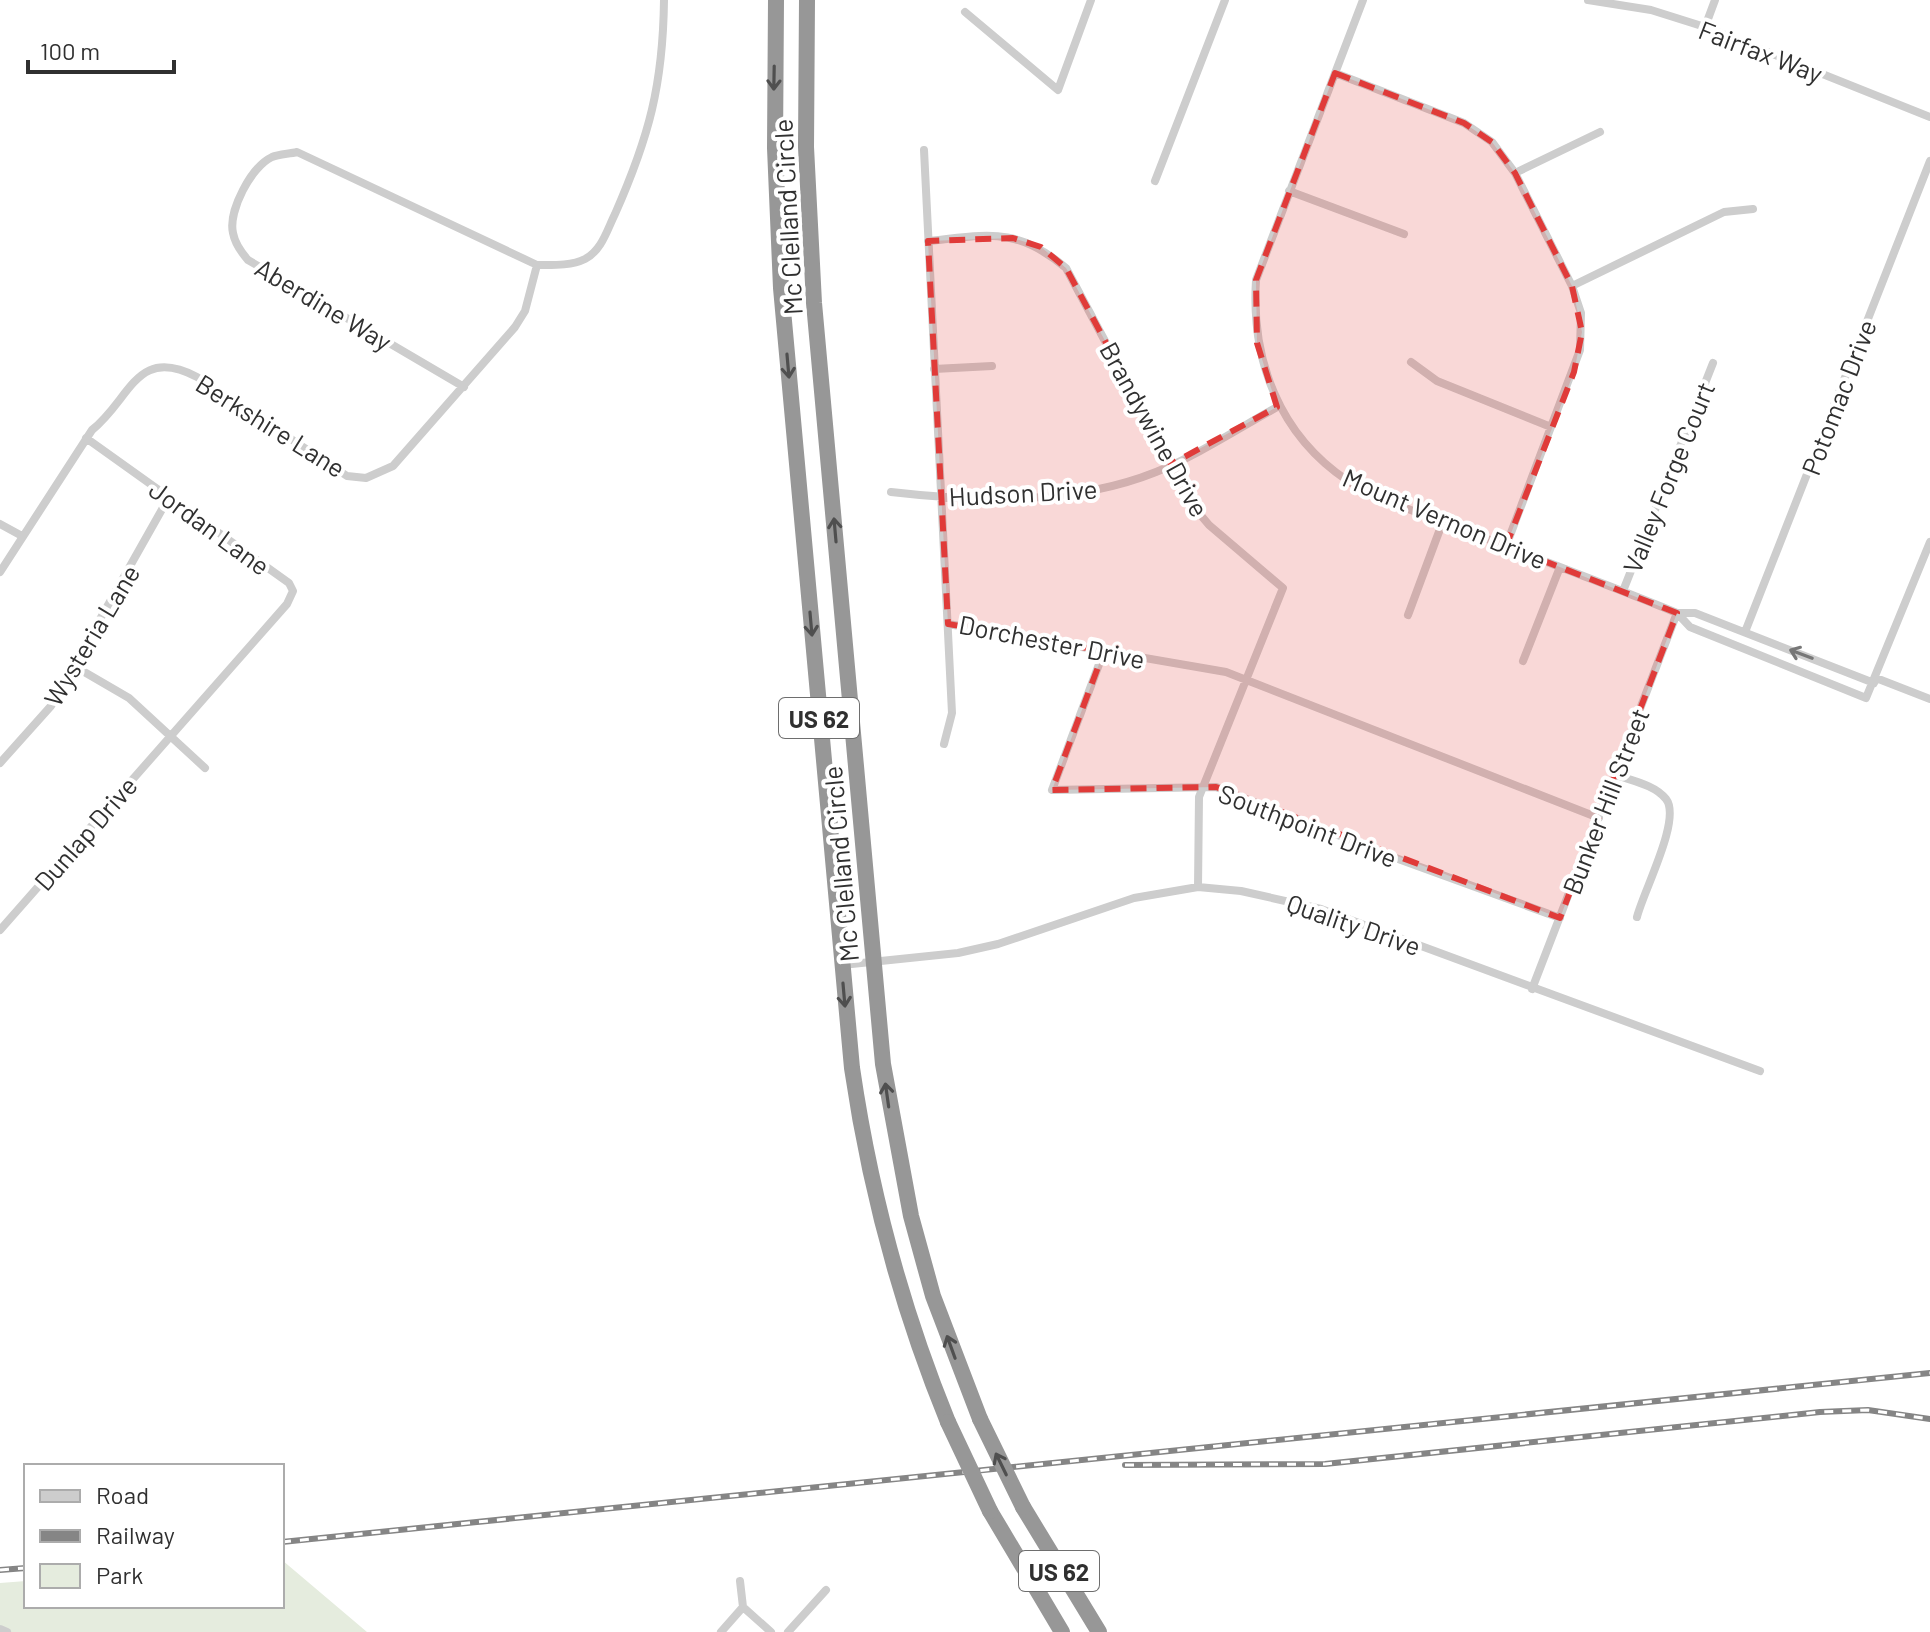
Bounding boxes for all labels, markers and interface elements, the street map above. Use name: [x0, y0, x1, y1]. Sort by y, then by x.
street label: Fairfax Way: [1695, 13, 1827, 89]
scale bar: [28, 24, 174, 74]
text: 100 m: [40, 36, 100, 65]
one-way arrow: [767, 64, 782, 91]
street label: Mc Clelland Circle: [766, 118, 808, 316]
street label: Aberdine Way: [250, 251, 398, 357]
street label: Potomac Drive: [1794, 315, 1882, 479]
street label: Brandywine Drive: [1094, 336, 1216, 522]
one-way arrow: [781, 352, 796, 378]
street label: Berkshire Lane: [191, 367, 351, 483]
street label: Valley Forge Court: [1616, 377, 1720, 577]
street label: Mount Vernon Drive: [1339, 461, 1551, 575]
street label: Jordan Lane: [144, 473, 276, 581]
street label: Hudson Drive: [948, 473, 1098, 511]
one-way arrow: [827, 517, 842, 544]
street label: Wysteria Lane: [37, 559, 145, 711]
street label: Dorchester Drive: [956, 608, 1148, 674]
one-way arrow: [804, 611, 819, 637]
one-way arrow: [1789, 646, 1814, 660]
road number: US 62: [779, 698, 859, 738]
street label: Bunker Hill Street: [1555, 704, 1655, 898]
street label: Mc Clelland Circle: [816, 765, 864, 963]
street label: Dunlap Drive: [27, 770, 143, 896]
street label: Southpoint Drive: [1215, 777, 1401, 873]
street label: Quality Drive: [1283, 887, 1425, 961]
one-way arrow: [837, 981, 852, 1008]
one-way arrow: [880, 1082, 895, 1109]
one-way arrow: [943, 1335, 958, 1360]
one-way arrow: [993, 1452, 1008, 1476]
legend: [24, 1464, 284, 1608]
text: Road: [96, 1480, 149, 1509]
text: Railway: [96, 1520, 175, 1549]
road number: US 62: [1019, 1551, 1099, 1591]
text: Park: [96, 1560, 143, 1589]

